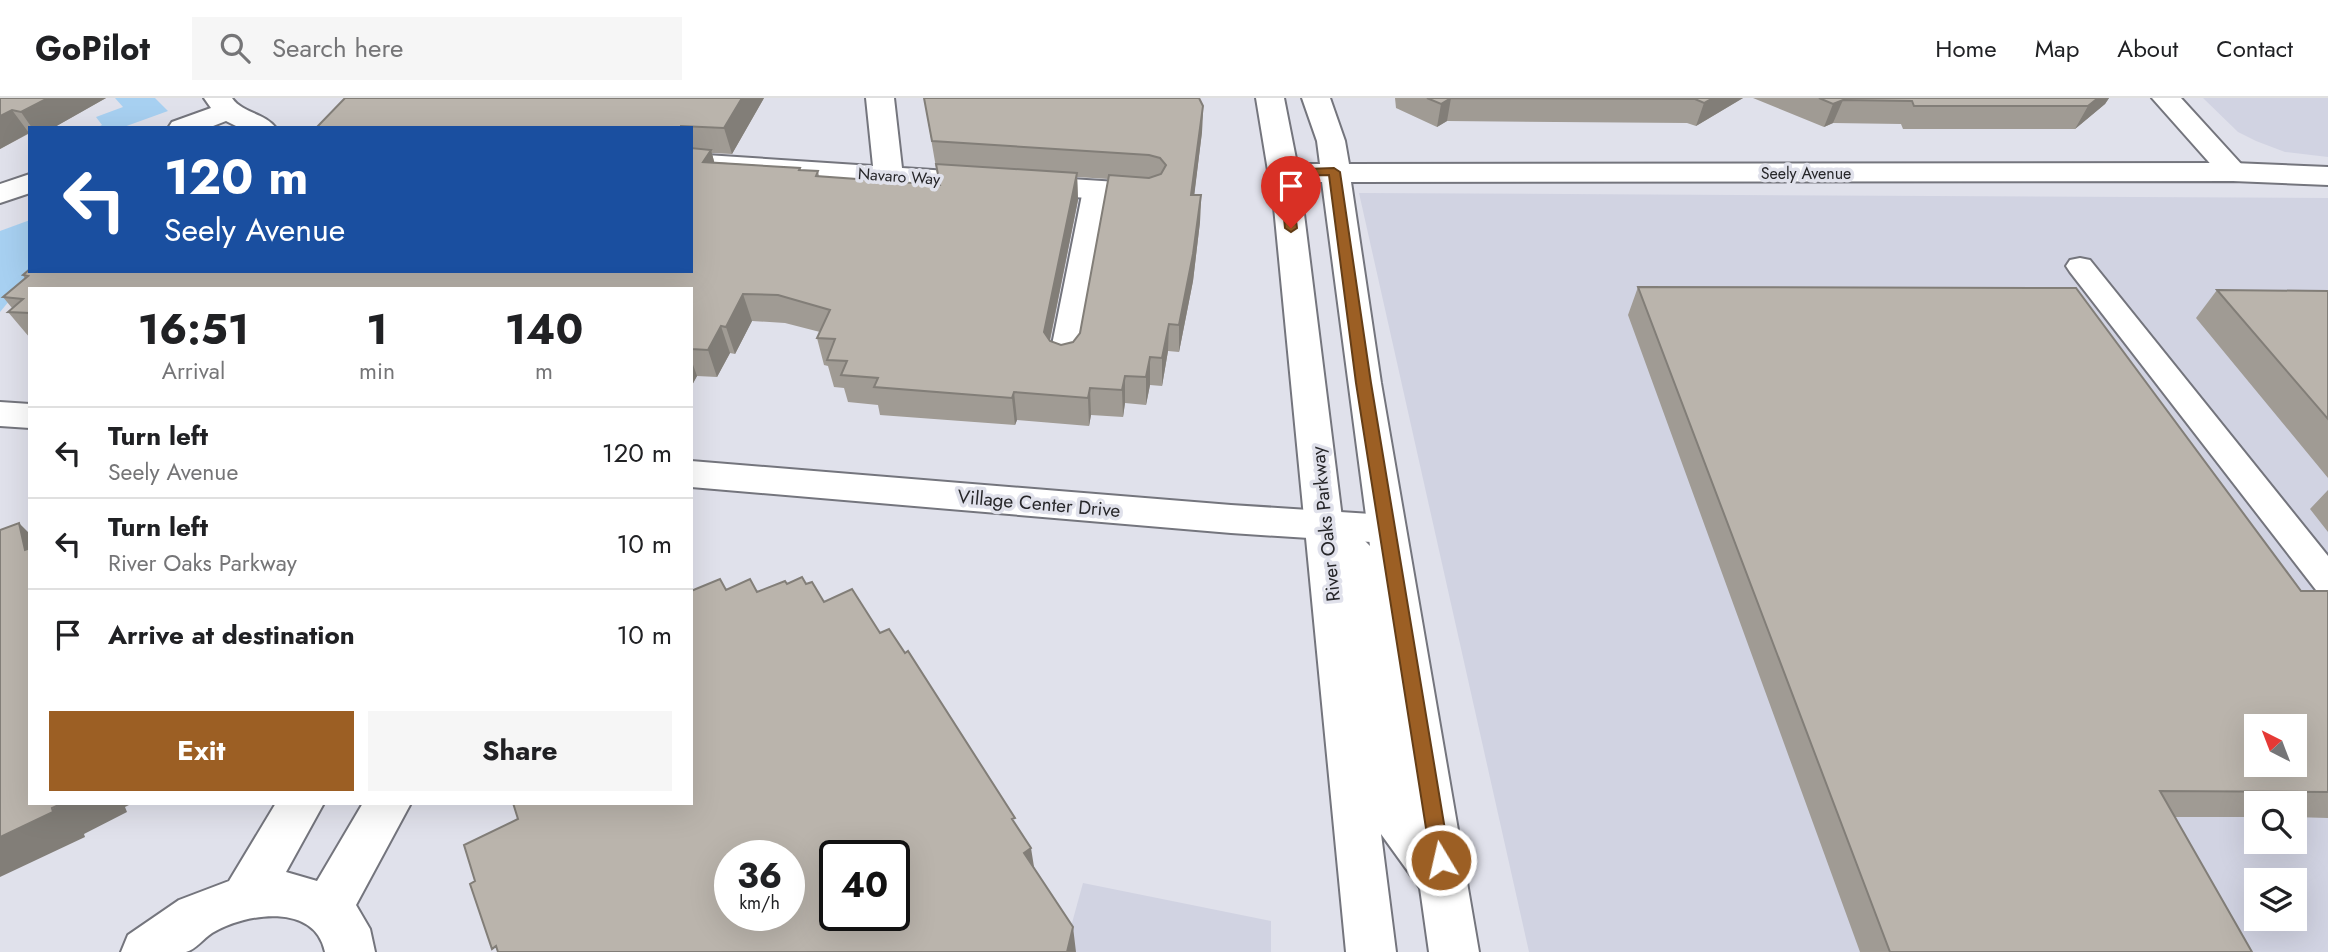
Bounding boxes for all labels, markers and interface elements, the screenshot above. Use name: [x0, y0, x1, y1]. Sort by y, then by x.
search box: [192, 17, 682, 80]
text: GoPilot: [35, 25, 150, 72]
icon: search: [216, 29, 254, 67]
text: Search here: [272, 29, 403, 67]
text: Home: [1935, 31, 1997, 66]
text: Map: [2035, 31, 2079, 66]
text: About: [2117, 31, 2178, 66]
text: Contact: [2216, 31, 2293, 66]
text: 120 m: [164, 142, 308, 212]
icon: left: [49, 154, 140, 245]
pin: [1261, 156, 1321, 228]
street label: Navaro Way: [857, 162, 942, 191]
street label: Seely Avenue: [1761, 162, 1851, 185]
icon: arrive: [1272, 167, 1310, 205]
text: Seely Avenue: [164, 207, 345, 253]
text: 16:51: [138, 299, 249, 360]
text: 1: [366, 299, 388, 360]
text: 140: [505, 299, 583, 360]
text: Arrival: [162, 354, 225, 388]
text: min: [359, 354, 395, 388]
text: m: [535, 354, 553, 388]
text: Turn left: [108, 417, 208, 455]
icon: left: [49, 434, 87, 472]
text: 120 m: [602, 434, 672, 472]
street label: River Oaks Parkway: [1304, 444, 1347, 603]
text: Seely Avenue: [108, 455, 238, 489]
street label: Village Center Drive: [956, 483, 1122, 524]
text: Turn left: [108, 508, 208, 546]
icon: left: [49, 525, 87, 563]
text: 10 m: [617, 525, 672, 563]
text: River Oaks Parkway: [108, 546, 297, 580]
icon: arrive: [49, 616, 87, 654]
text: Arrive at destination: [108, 616, 355, 654]
text: 10 m: [617, 616, 672, 654]
button: Exit: [49, 711, 354, 791]
button: Share: [368, 711, 672, 791]
north arrow: [2244, 714, 2306, 777]
map controls: [2244, 714, 2307, 931]
button: search: [2244, 791, 2307, 854]
position arrow: [1404, 823, 1478, 897]
speed limit sign: 40: [819, 840, 910, 931]
text: 36: [737, 851, 782, 901]
button: layers: [2244, 868, 2307, 931]
text: km/h: [739, 890, 780, 916]

